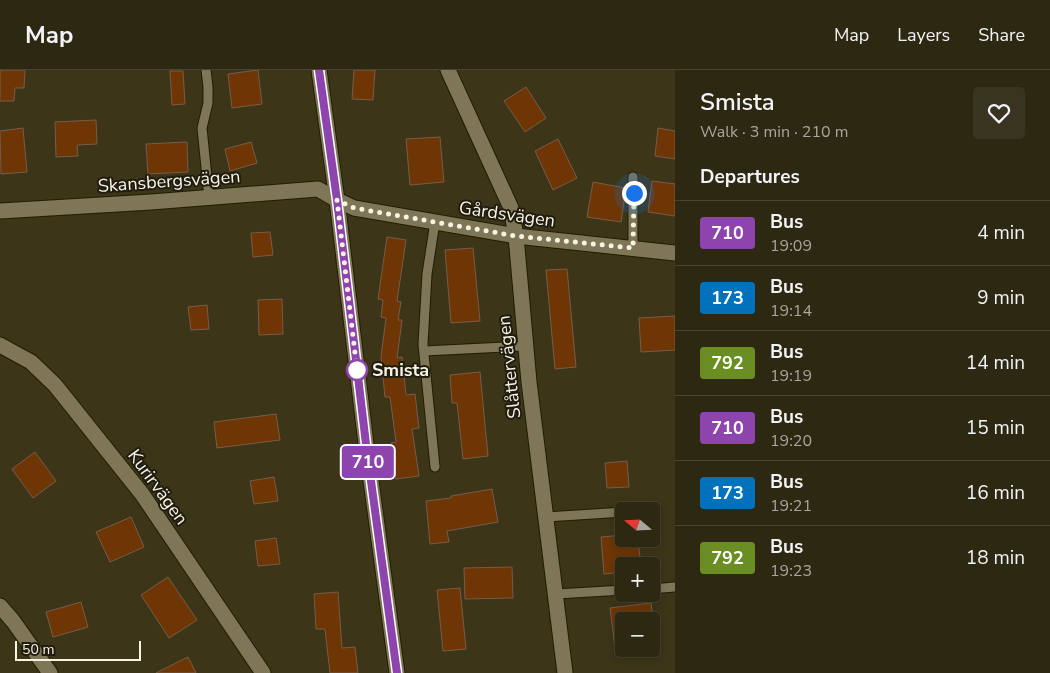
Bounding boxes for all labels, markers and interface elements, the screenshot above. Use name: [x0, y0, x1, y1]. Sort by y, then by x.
text: Map: [25, 19, 73, 51]
text: Map: [834, 23, 869, 47]
text: Layers: [897, 23, 950, 47]
text: Share: [978, 23, 1025, 47]
text: Smista: [700, 86, 775, 118]
button: heart: [973, 87, 1025, 139]
text: Walk · 3 min · 210 m: [700, 121, 848, 143]
street label: Skansbergsvägen: [97, 164, 241, 198]
text: Departures: [700, 164, 800, 190]
your location: [622, 181, 647, 206]
street label: Gårdsvägen: [457, 195, 557, 233]
text: Bus: [770, 209, 803, 235]
text: 4 min: [977, 220, 1025, 246]
text: 710: [711, 221, 744, 245]
text: 19:09: [770, 235, 812, 257]
text: Bus: [770, 274, 803, 300]
text: 9 min: [977, 285, 1025, 311]
text: 173: [711, 286, 744, 310]
text: 19:14: [770, 300, 812, 322]
street label: Slåttervägen: [492, 314, 526, 420]
text: Bus: [770, 339, 803, 365]
text: 14 min: [966, 350, 1025, 376]
text: 792: [711, 351, 744, 375]
place label: Smista: [372, 358, 429, 382]
marker: Smista: [346, 359, 368, 381]
text: 19:19: [770, 365, 812, 387]
text: Bus: [770, 404, 803, 430]
text: 15 min: [966, 415, 1025, 441]
text: 710: [711, 416, 744, 440]
text: 19:20: [770, 430, 812, 452]
street label: Kurirvägen: [123, 444, 193, 530]
line badge: 710: [339, 446, 397, 478]
text: 710: [352, 450, 384, 474]
text: Bus: [770, 469, 803, 495]
text: 16 min: [966, 480, 1025, 506]
text: 173: [711, 481, 744, 505]
text: 19:21: [770, 495, 812, 517]
north arrow: [615, 502, 660, 548]
map controls: [615, 502, 660, 657]
text: Bus: [770, 534, 803, 560]
text: 18 min: [966, 545, 1025, 571]
text: 792: [711, 546, 744, 570]
button: +: [615, 557, 660, 602]
text: 19:23: [770, 560, 812, 582]
button: −: [615, 612, 660, 657]
scale bar: [15, 638, 141, 661]
text: 50 m: [22, 640, 54, 659]

